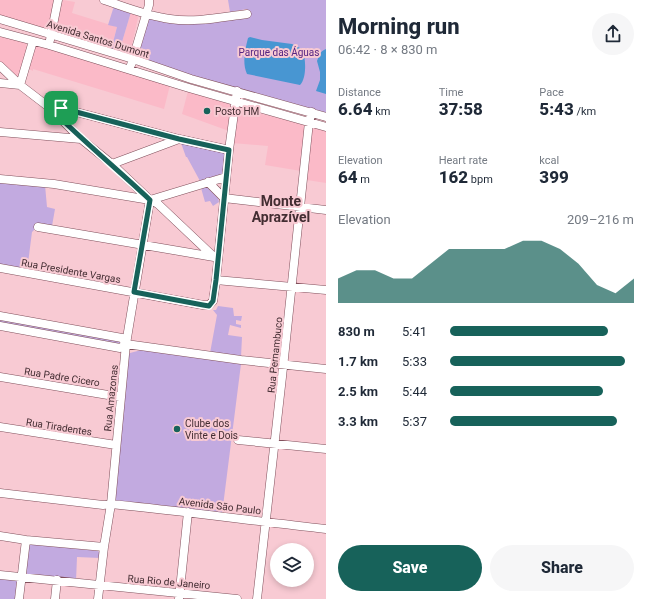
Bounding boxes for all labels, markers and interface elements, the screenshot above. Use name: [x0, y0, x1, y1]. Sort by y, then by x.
button: share: [592, 13, 634, 55]
text: Morning run: [338, 14, 460, 39]
street label: Avenida Santos Dumont: [45, 18, 151, 60]
text: 06:42 · 8 × 830 m: [338, 42, 437, 57]
park label: Parque das Águas: [239, 46, 319, 58]
text: Distance: [338, 86, 381, 99]
text: Time: [439, 86, 463, 99]
text: Pace: [539, 86, 564, 99]
pin: [44, 91, 78, 125]
icon: arrive: [50, 97, 72, 119]
text: 6.64: [338, 99, 372, 119]
text: 37:58: [439, 99, 483, 119]
text: 5:43: [539, 99, 574, 119]
text: km: [372, 105, 390, 118]
text: /km: [574, 105, 596, 118]
marker: Posto HM: [202, 106, 212, 116]
place label: Posto HM: [215, 106, 259, 117]
text: Elevation: [338, 154, 383, 167]
text: Heart rate: [439, 154, 488, 167]
text: kcal: [539, 154, 559, 167]
text: 64: [338, 167, 358, 187]
text: 162: [439, 167, 468, 187]
text: 399: [539, 167, 569, 187]
text: m: [358, 173, 370, 186]
text: bpm: [468, 173, 493, 186]
district label: Monte Aprazível: [252, 193, 310, 225]
text: Elevation: [338, 212, 391, 227]
text: 209–216 m: [567, 212, 634, 227]
street label: Rua Presidente Vargas: [20, 257, 122, 285]
street label: Rua Pernambuco: [266, 316, 284, 394]
text: 830 m: [338, 324, 375, 339]
text: 5:41: [402, 324, 427, 339]
text: 1.7 km: [338, 354, 378, 369]
text: 5:33: [402, 354, 427, 369]
street label: Rua Amazonas: [102, 364, 120, 432]
street label: Rua Padre Cicero: [23, 366, 101, 388]
text: 2.5 km: [338, 384, 378, 399]
text: 5:44: [402, 384, 427, 399]
text: 3.3 km: [338, 414, 378, 429]
text: 5:37: [402, 414, 427, 429]
street label: Rua Tiradentes: [25, 416, 93, 438]
place label: Clube dos Vinte e Dois: [185, 418, 238, 441]
marker: Clube dos Vinte e Dois: [172, 424, 182, 434]
street label: Avenida São Paulo: [178, 495, 262, 517]
map controls: [270, 543, 314, 587]
button: layers: [270, 543, 314, 587]
button: Save: [338, 545, 482, 591]
button: Share: [490, 545, 634, 591]
street label: Rua Rio de Janeiro: [127, 573, 211, 591]

